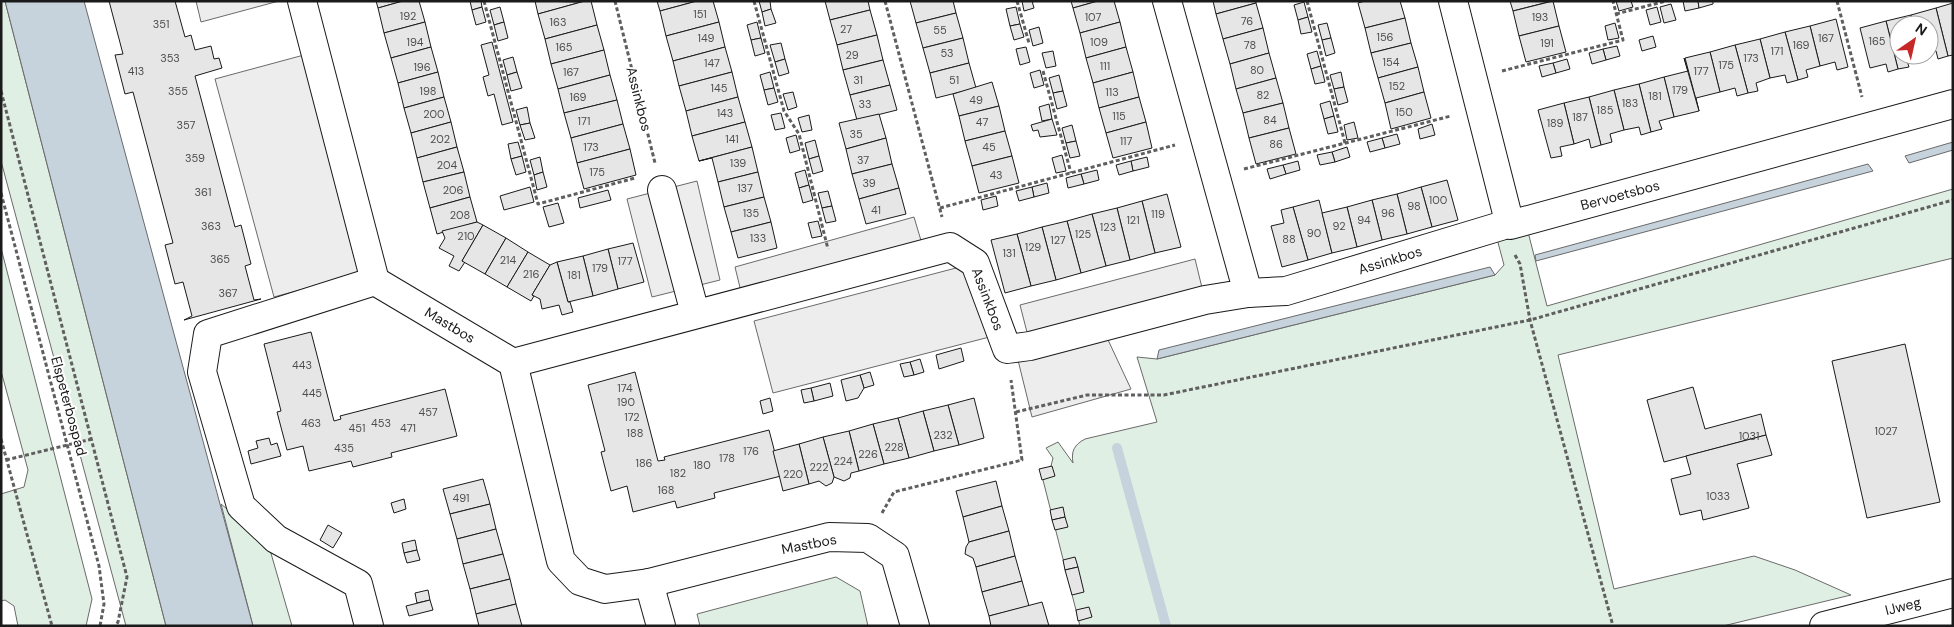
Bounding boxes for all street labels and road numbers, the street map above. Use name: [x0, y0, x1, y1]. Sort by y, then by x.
street label: Assinkbos: [622, 65, 656, 133]
street label: Bervoetsbos: [1578, 176, 1662, 214]
street label: Assinkbos: [1356, 242, 1424, 278]
street label: Assinkbos: [968, 265, 1008, 333]
street label: Mastbos: [421, 303, 479, 347]
street label: Elspeterbospad: [47, 354, 91, 458]
street label: Mastbos: [780, 530, 838, 558]
street label: IJweg: [1883, 593, 1923, 619]

